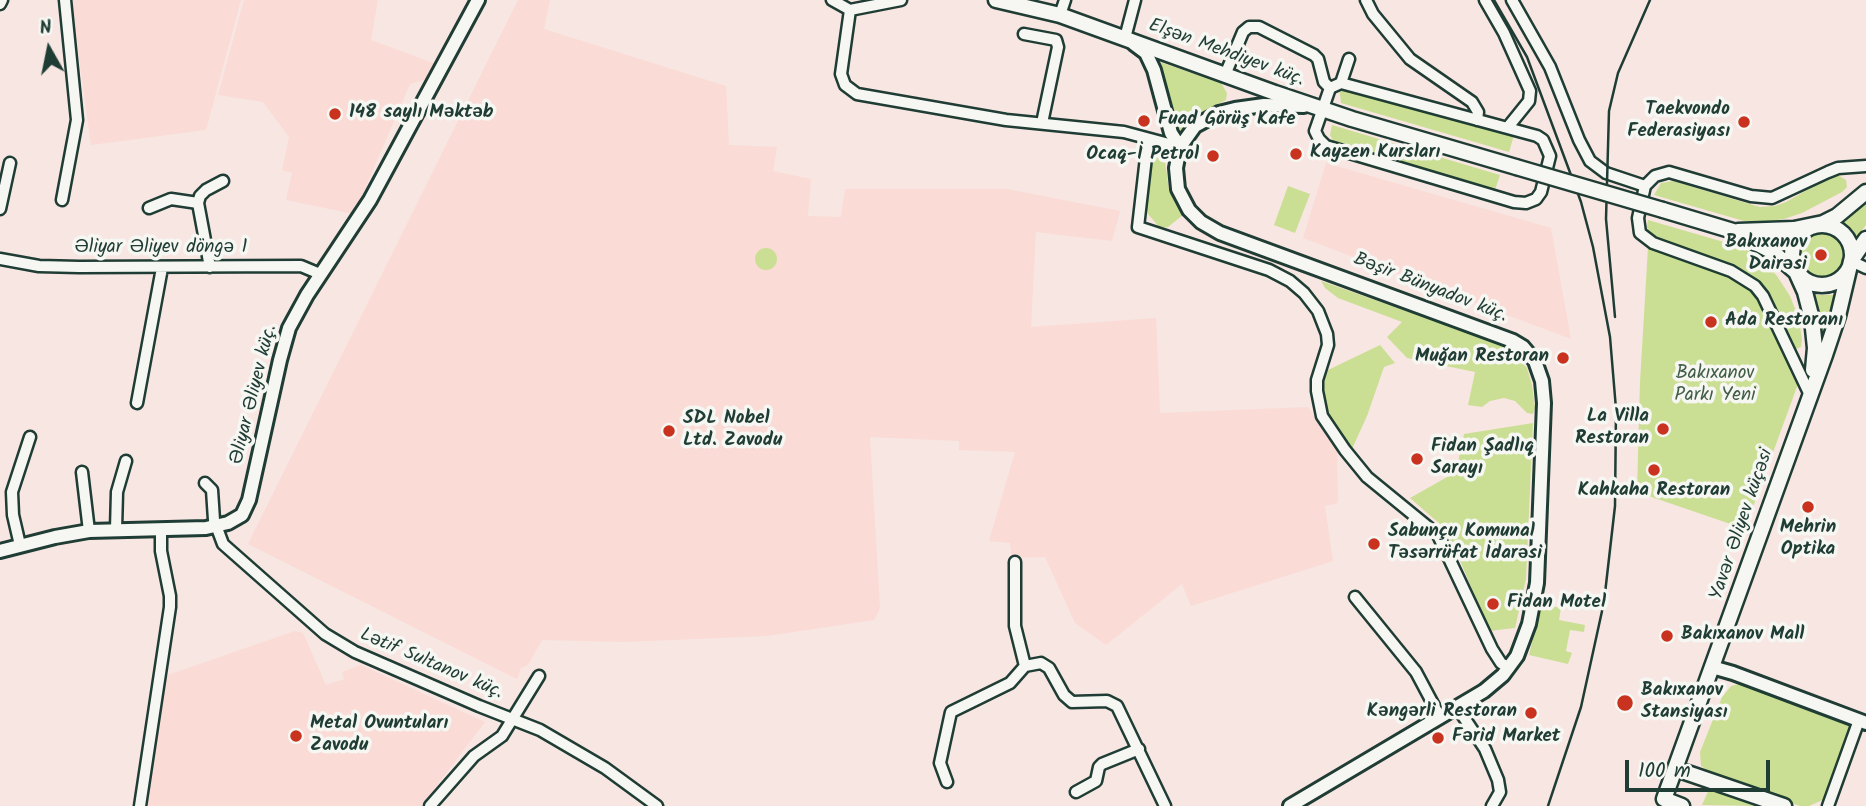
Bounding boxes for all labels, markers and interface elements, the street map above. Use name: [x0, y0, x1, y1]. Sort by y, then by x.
text: N: [37, 13, 54, 44]
north arrow: [14, 14, 84, 84]
street label: Elşən Mehdiyev küç.: [1145, 15, 1307, 93]
place label: Taekvondo Federasiyası: [1627, 100, 1730, 144]
place label: 148 saylı Məktəb: [349, 103, 494, 125]
marker: 148 saylı Məktəb: [327, 106, 343, 122]
place label: Fuad Görüş Kafe: [1158, 110, 1296, 132]
marker: Fuad Görüş Kafe: [1136, 113, 1152, 129]
marker: Taekvondo Federasiyası: [1736, 114, 1752, 130]
place label: Kayzen Kursları: [1310, 143, 1440, 165]
place label: Ocaq-İ Petrol: [1086, 145, 1199, 167]
marker: Kayzen Kursları: [1288, 146, 1304, 162]
marker: Ocaq-İ Petrol: [1205, 148, 1221, 164]
place label: Bakıxanov Dairəsi: [1725, 233, 1807, 277]
street label: Əliyar Əliyev döngə 1: [74, 238, 248, 260]
marker: Bakıxanov Dairəsi: [1813, 247, 1829, 263]
street label: Bəşir Bünyadov küç.: [1350, 249, 1510, 329]
place label: Ada Restoranı: [1725, 311, 1843, 333]
marker: Ada Restoranı: [1703, 314, 1719, 330]
street label: Əliyar Əliyev küç.: [227, 323, 283, 467]
place label: Muğan Restoran: [1415, 347, 1549, 369]
marker: Muğan Restoran: [1555, 350, 1571, 366]
park label: Bakıxanov Parkı Yeni: [1674, 364, 1756, 408]
place label: La Villa Restoran: [1575, 407, 1649, 451]
place label: SDL Nobel Ltd. Zavodu: [683, 409, 782, 453]
marker: La Villa Restoran: [1655, 421, 1671, 437]
marker: SDL Nobel Ltd. Zavodu: [661, 423, 677, 439]
place label: Fidan Şadlıq Sarayı: [1431, 437, 1534, 481]
street label: Yavər Əliyev küçəsi: [1706, 446, 1780, 604]
marker: Fidan Şadlıq Sarayı: [1409, 451, 1425, 467]
marker: Kahkaha Restoran: [1646, 462, 1662, 478]
place label: Kahkaha Restoran: [1578, 481, 1730, 503]
marker: Mehrin Optika: [1800, 499, 1816, 515]
place label: Mehrin Optika: [1780, 518, 1836, 562]
place label: Sabunçu Komunal Təsərrüfat İdarəsi: [1388, 522, 1542, 566]
marker: Sabunçu Komunal Təsərrüfat İdarəsi: [1366, 536, 1382, 552]
place label: Fidan Motel: [1507, 593, 1606, 615]
marker: Fidan Motel: [1485, 596, 1501, 612]
street label: Lətif Sultanov küç.: [356, 625, 506, 705]
place label: Bakıxanov Mall: [1681, 625, 1804, 647]
marker: Bakıxanov Mall: [1659, 628, 1675, 644]
place label: Bakıxanov Stansiyası: [1641, 681, 1727, 725]
marker: Bakıxanov Stansiyası: [1615, 693, 1635, 713]
place label: Kəngərli Restoran: [1367, 702, 1517, 724]
marker: Kəngərli Restoran: [1523, 705, 1539, 721]
place label: Metal Ovuntuları Zavodu: [310, 714, 448, 758]
place label: Fərid Market: [1452, 727, 1560, 749]
marker: Metal Ovuntuları Zavodu: [288, 728, 304, 744]
marker: Fərid Market: [1430, 730, 1446, 746]
scale bar: [1628, 746, 1773, 790]
text: 100 m: [1638, 755, 1691, 788]

